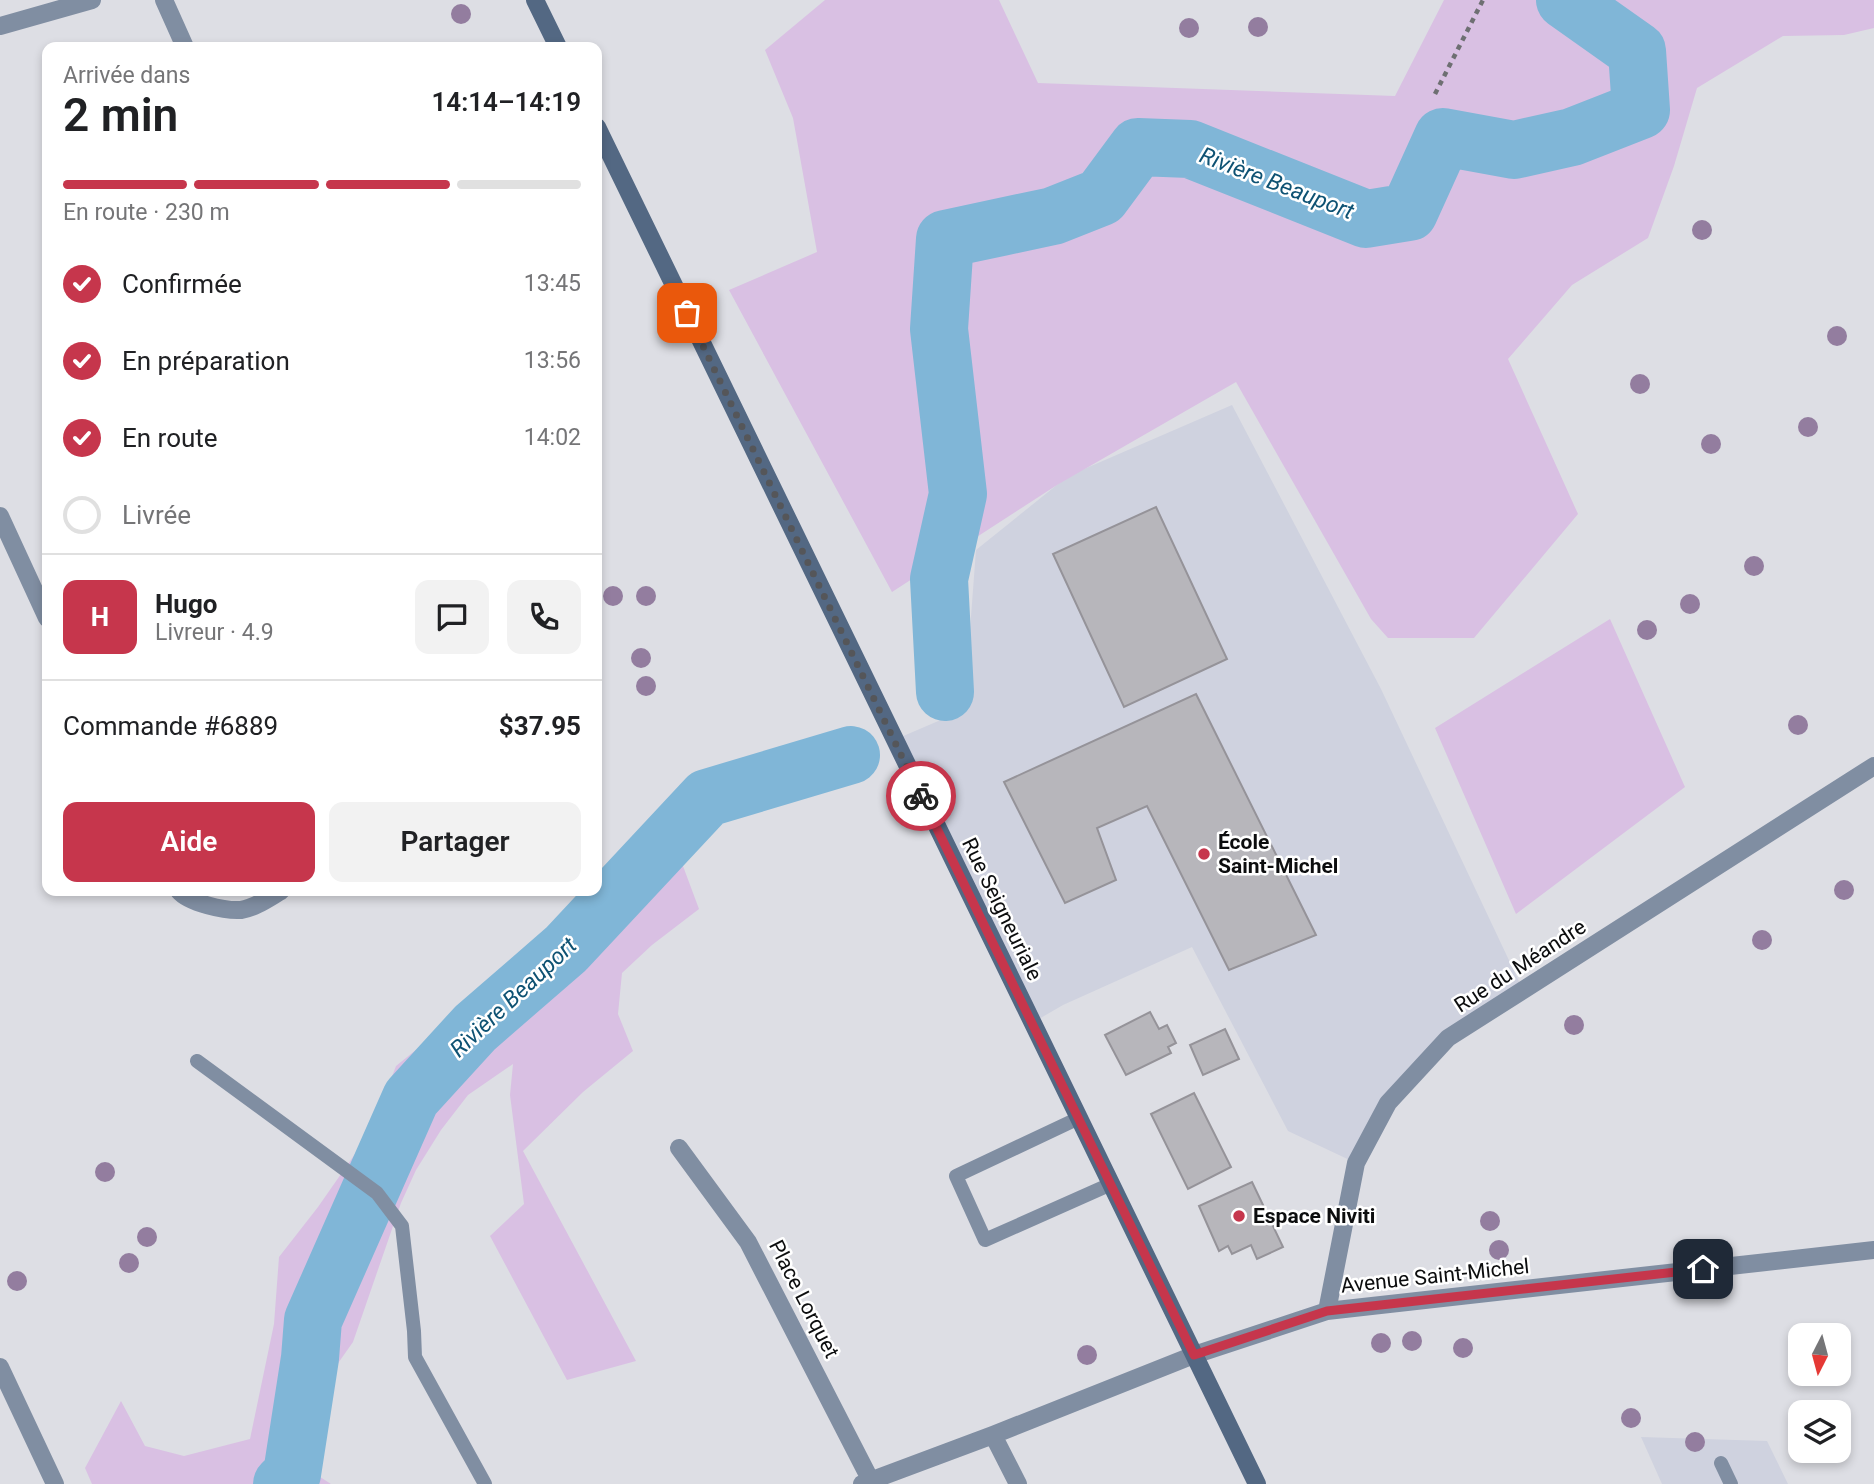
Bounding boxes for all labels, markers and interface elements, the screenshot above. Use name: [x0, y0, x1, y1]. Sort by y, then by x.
text: Arrivée dans: [63, 62, 190, 89]
text: 14:14–14:19: [431, 87, 581, 117]
text: 2 min: [63, 88, 178, 142]
water label: Rivière Beauport: [1196, 142, 1358, 226]
text: En route · 230 m: [63, 199, 230, 226]
icon: check: [63, 265, 101, 303]
text: Confirmée: [122, 269, 242, 299]
text: 13:45: [524, 270, 581, 297]
pin: [657, 283, 717, 343]
icon: bag: [668, 294, 706, 332]
icon: check: [63, 342, 101, 380]
text: En préparation: [122, 346, 290, 376]
text: 13:56: [524, 347, 581, 374]
icon: check: [63, 419, 101, 457]
text: En route: [122, 423, 218, 453]
text: 14:02: [524, 424, 581, 451]
text: Livrée: [122, 500, 191, 530]
button: chat: [415, 580, 489, 654]
button: phone: [507, 580, 581, 654]
text: Hugo: [155, 589, 217, 619]
text: H: [91, 602, 109, 632]
text: Livreur · 4.9: [155, 619, 274, 646]
text: Commande #6889: [63, 711, 278, 741]
text: $37.95: [499, 711, 581, 741]
courier: [886, 761, 956, 831]
icon: bike: [902, 777, 940, 815]
button: Aide: [63, 802, 315, 882]
button: Partager: [329, 802, 581, 882]
place label: École Saint-Michel: [1218, 830, 1338, 878]
street label: Rue Seigneuriale: [957, 834, 1047, 984]
marker: École Saint-Michel: [1196, 846, 1212, 862]
street label: Rue du Méandre: [1450, 915, 1590, 1017]
water label: Rivière Beauport: [445, 931, 583, 1063]
place label: Espace Niviti: [1253, 1204, 1375, 1228]
marker: Espace Niviti: [1231, 1208, 1247, 1224]
street label: Place Lorquet: [764, 1236, 844, 1362]
pin: [1673, 1239, 1733, 1299]
icon: home: [1684, 1250, 1722, 1288]
street label: Avenue Saint-Michel: [1340, 1254, 1530, 1298]
north arrow: [1788, 1323, 1852, 1386]
map controls: [1788, 1323, 1851, 1463]
button: layers: [1788, 1400, 1851, 1463]

